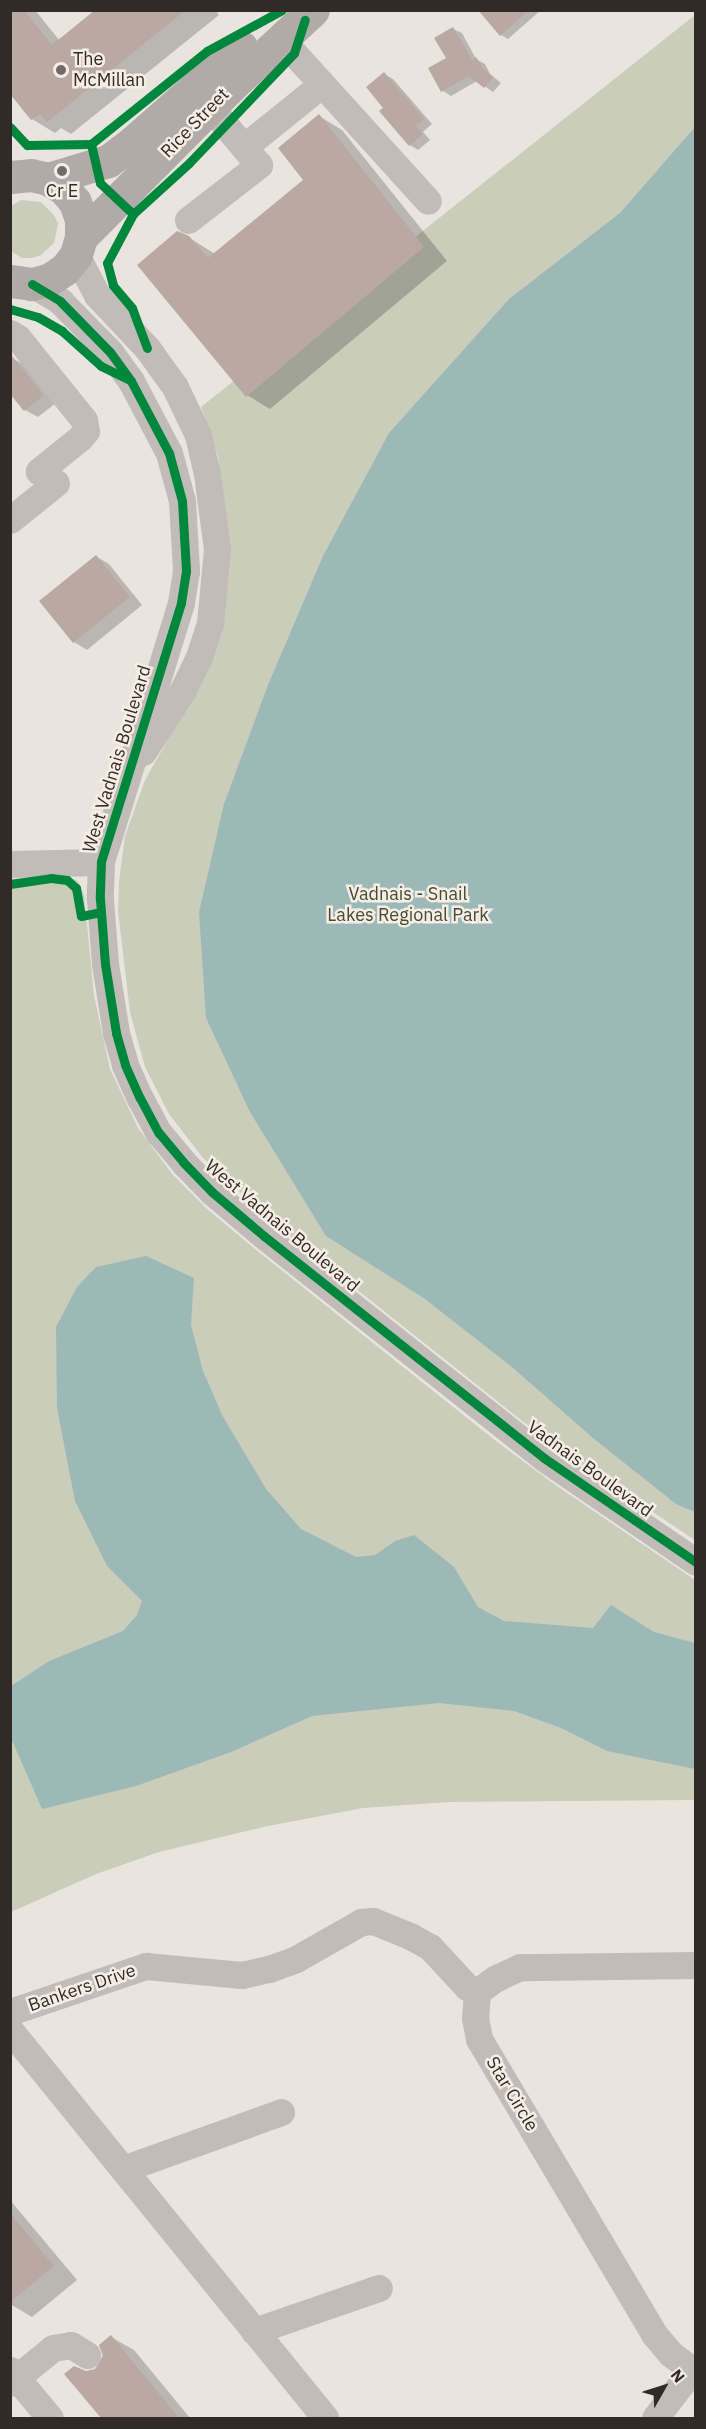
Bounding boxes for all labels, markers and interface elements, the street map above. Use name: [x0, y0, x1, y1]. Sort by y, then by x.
place label: The McMillan: [73, 49, 145, 92]
marker: The McMillan: [54, 63, 68, 77]
street label: Rice Street: [157, 84, 233, 162]
marker: Cr E: [55, 164, 69, 178]
place label: Cr E: [46, 180, 78, 202]
street label: West Vadnais Boulevard: [78, 663, 156, 855]
park label: Vadnais - Snail Lakes Regional Park: [327, 884, 489, 926]
street label: West Vadnais Boulevard: [201, 1155, 363, 1297]
street label: Vadnais Boulevard: [523, 1416, 657, 1522]
street label: Bankers Drive: [26, 1960, 138, 2016]
street label: Star Circle: [481, 2053, 543, 2135]
north arrow: [634, 2357, 694, 2417]
text: N: [667, 2365, 689, 2386]

